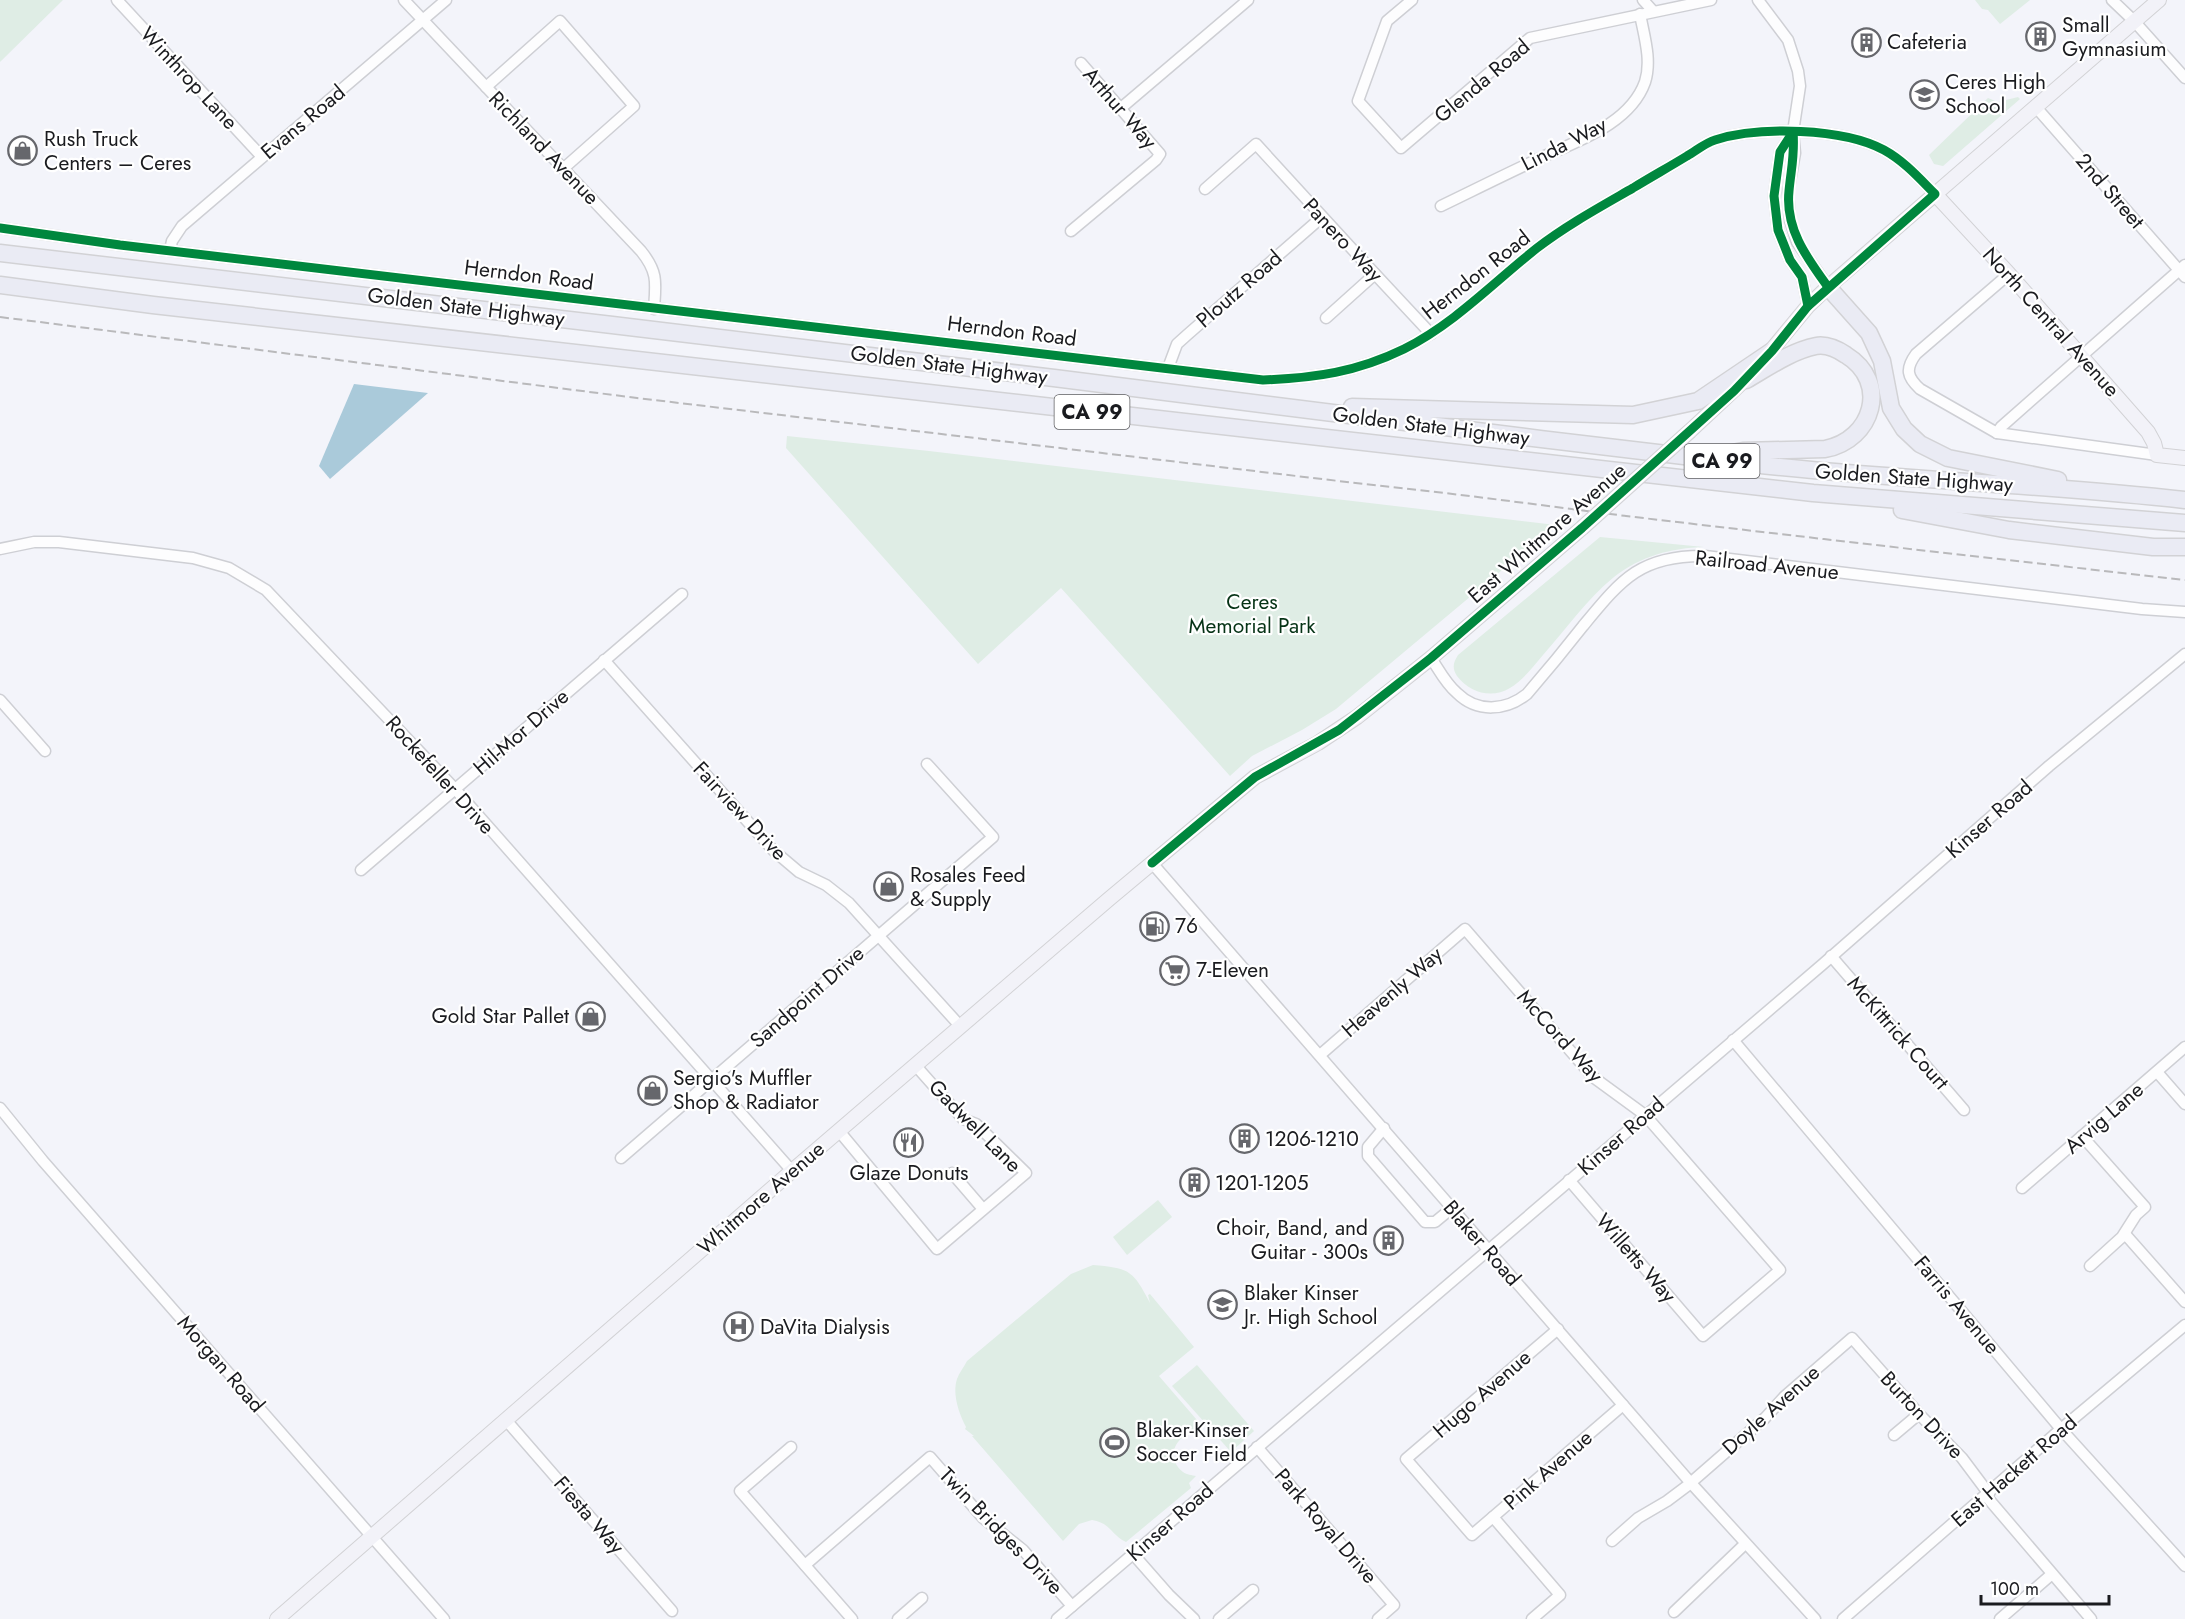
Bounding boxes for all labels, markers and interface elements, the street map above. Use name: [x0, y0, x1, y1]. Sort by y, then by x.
place label: Small Gymnasium: [2062, 10, 2167, 64]
street label: Winthrop Lane: [133, 20, 245, 136]
building icon: Small Gymnasium: [2025, 21, 2057, 53]
building icon: Cafeteria: [1850, 26, 1882, 58]
place label: Cafeteria: [1887, 27, 1967, 57]
street label: Glenda Road: [1428, 32, 1536, 130]
street label: Arthur Way: [1076, 61, 1164, 156]
place label: Ceres High School: [1945, 67, 2046, 121]
street label: Evans Road: [254, 78, 352, 166]
school or university icon: Ceres High School: [1908, 78, 1940, 110]
street label: Richland Avenue: [482, 84, 606, 212]
street label: Linda Way: [1516, 109, 1613, 178]
place label: Rush Truck Centers – Ceres: [44, 124, 191, 178]
shop icon: Rush Truck Centers – Ceres: [7, 135, 39, 167]
street label: 2nd Street: [2069, 147, 2151, 235]
street label: Panero Way: [1296, 191, 1390, 289]
street label: Herndon Road: [1415, 223, 1537, 327]
street label: North Central Avenue: [1975, 240, 2127, 404]
street label: Ploutz Road: [1189, 243, 1289, 335]
street label: Herndon Road: [463, 252, 595, 298]
street label: Golden State Highway: [366, 280, 567, 334]
street label: Herndon Road: [946, 308, 1078, 354]
street label: Golden State Highway: [849, 338, 1050, 392]
road number: CA 99: [1054, 395, 1130, 429]
street label: Golden State Highway: [1331, 399, 1532, 453]
road number: CA 99: [1684, 444, 1760, 478]
street label: East Whitmore Avenue: [1461, 456, 1633, 610]
street label: Golden State Highway: [1814, 456, 2015, 500]
street label: Railroad Avenue: [1694, 543, 1840, 587]
park label: Ceres Memorial Park: [1189, 587, 1316, 641]
street label: Hil-Mor Drive: [466, 682, 576, 782]
street label: Rockefeller Drive: [379, 709, 502, 841]
street label: Fairview Drive: [686, 755, 794, 867]
street label: Kinser Road: [1939, 773, 2039, 865]
place label: Rosales Feed & Supply: [910, 860, 1026, 914]
shop icon: Rosales Feed & Supply: [873, 871, 905, 903]
fuel station icon: 76: [1138, 910, 1170, 942]
place label: 76: [1175, 911, 1198, 941]
street label: Sandpoint Drive: [743, 939, 871, 1055]
street label: Heavenly Way: [1335, 939, 1450, 1044]
supermarket icon: 7-Eleven: [1159, 954, 1191, 986]
place label: 7-Eleven: [1196, 955, 1269, 985]
street label: McKittrick Court: [1840, 970, 1956, 1096]
street label: McCord Way: [1510, 983, 1611, 1090]
shop icon: Gold Star Pallet: [574, 1000, 606, 1032]
place label: Gold Star Pallet: [432, 1001, 569, 1031]
place label: Sergio's Muffler Shop & Radiator: [673, 1063, 820, 1117]
street label: Gadwell Lane: [922, 1073, 1028, 1179]
shop icon: Sergio's Muffler Shop & Radiator: [636, 1074, 668, 1106]
street label: Arvig Lane: [2058, 1075, 2150, 1161]
street label: Kinser Road: [1571, 1090, 1671, 1182]
building icon: 1206-1210: [1228, 1123, 1260, 1155]
place label: 1206-1210: [1265, 1124, 1359, 1154]
restaurant icon: Glaze Donuts: [893, 1126, 925, 1158]
street label: Whitmore Avenue: [691, 1134, 831, 1262]
place label: Glaze Donuts: [850, 1158, 968, 1188]
building icon: 1201-1205: [1178, 1167, 1210, 1199]
place label: 1201-1205: [1215, 1168, 1309, 1198]
street label: Blaker Road: [1436, 1193, 1528, 1293]
street label: Willetts Way: [1589, 1207, 1684, 1310]
place label: Choir, Band, and Guitar - 300s: [1216, 1213, 1368, 1267]
building icon: Choir, Band, and Guitar - 300s: [1373, 1224, 1405, 1256]
street label: Farris Avenue: [1907, 1249, 2007, 1361]
place label: Blaker Kinser Jr. High School: [1241, 1278, 1378, 1332]
school or university icon: Blaker Kinser Jr. High School: [1207, 1289, 1239, 1321]
street label: Morgan Road: [170, 1309, 272, 1419]
hospital icon: DaVita Dialysis: [723, 1311, 755, 1343]
place label: DaVita Dialysis: [760, 1312, 890, 1342]
street label: Hugo Avenue: [1426, 1343, 1538, 1445]
street label: Doyle Avenue: [1716, 1358, 1827, 1462]
street label: Burton Drive: [1873, 1364, 1971, 1466]
street label: East Hackett Road: [1945, 1408, 2083, 1534]
place label: Blaker-Kinser Soccer Field: [1136, 1415, 1250, 1469]
street label: Pink Avenue: [1497, 1423, 1599, 1517]
sports icon: Blaker-Kinser Soccer Field: [1099, 1426, 1131, 1458]
street label: Twin Bridges Drive: [932, 1461, 1070, 1602]
street label: Park Royal Drive: [1268, 1462, 1385, 1590]
street label: Fiesta Way: [547, 1469, 632, 1561]
street label: Kinser Road: [1120, 1476, 1220, 1568]
scale bar: [1981, 1568, 2108, 1606]
text: 100 m: [1990, 1576, 2039, 1602]

